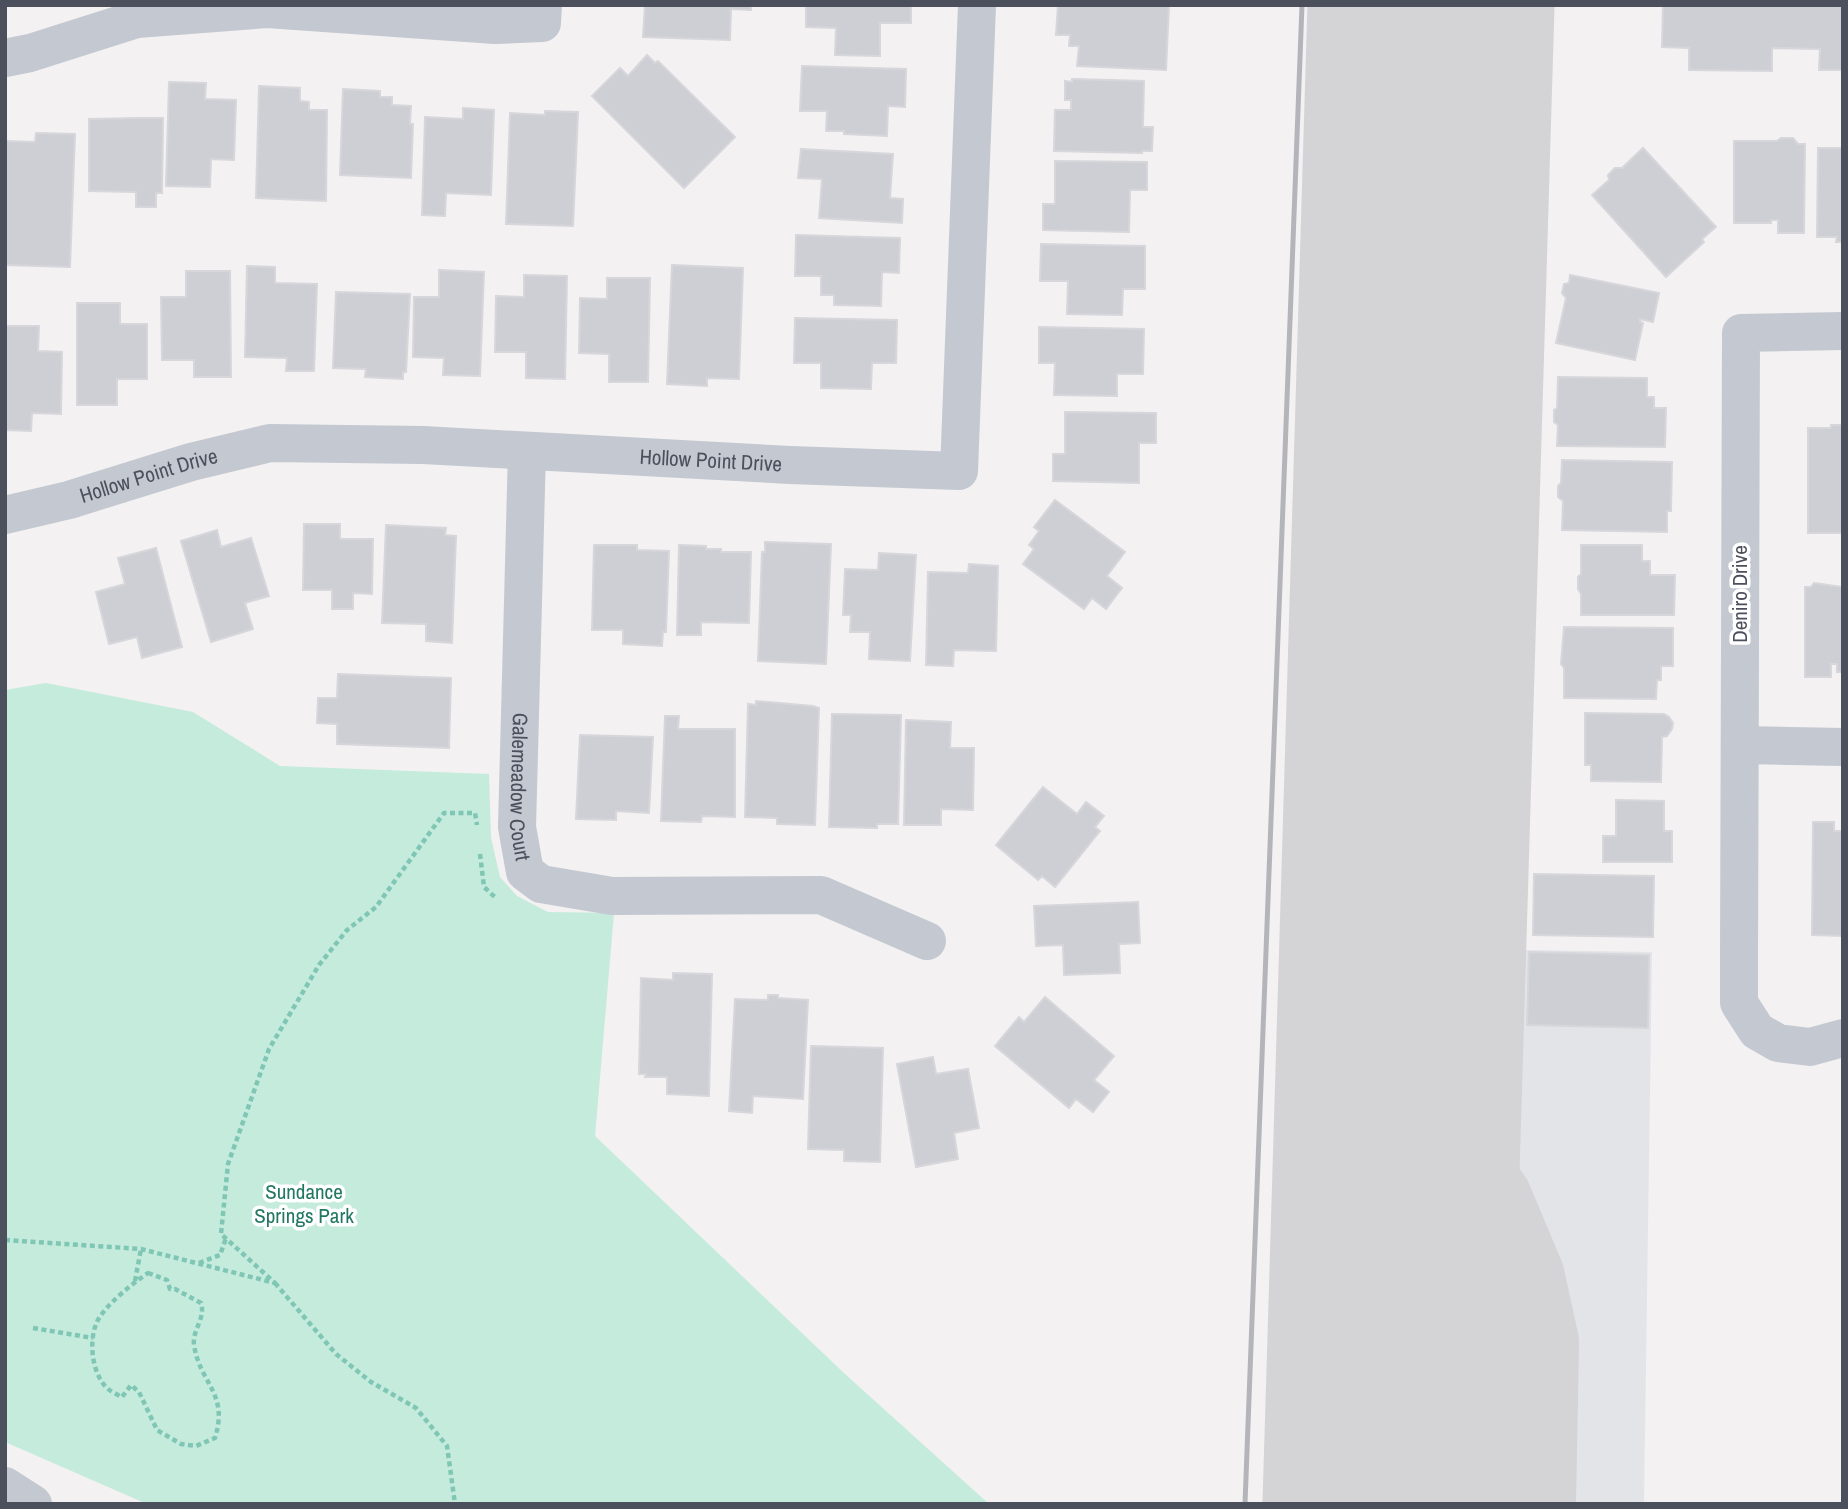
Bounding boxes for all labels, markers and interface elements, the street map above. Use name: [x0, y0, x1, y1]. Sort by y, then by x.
street label: Hollow Point Drive: [76, 441, 220, 510]
street label: Hollow Point Drive: [639, 442, 783, 479]
street label: Deniro Drive: [1725, 545, 1754, 643]
street label: Galemeadow Court: [503, 712, 538, 863]
park label: Sundance Springs Park: [254, 1177, 354, 1230]

